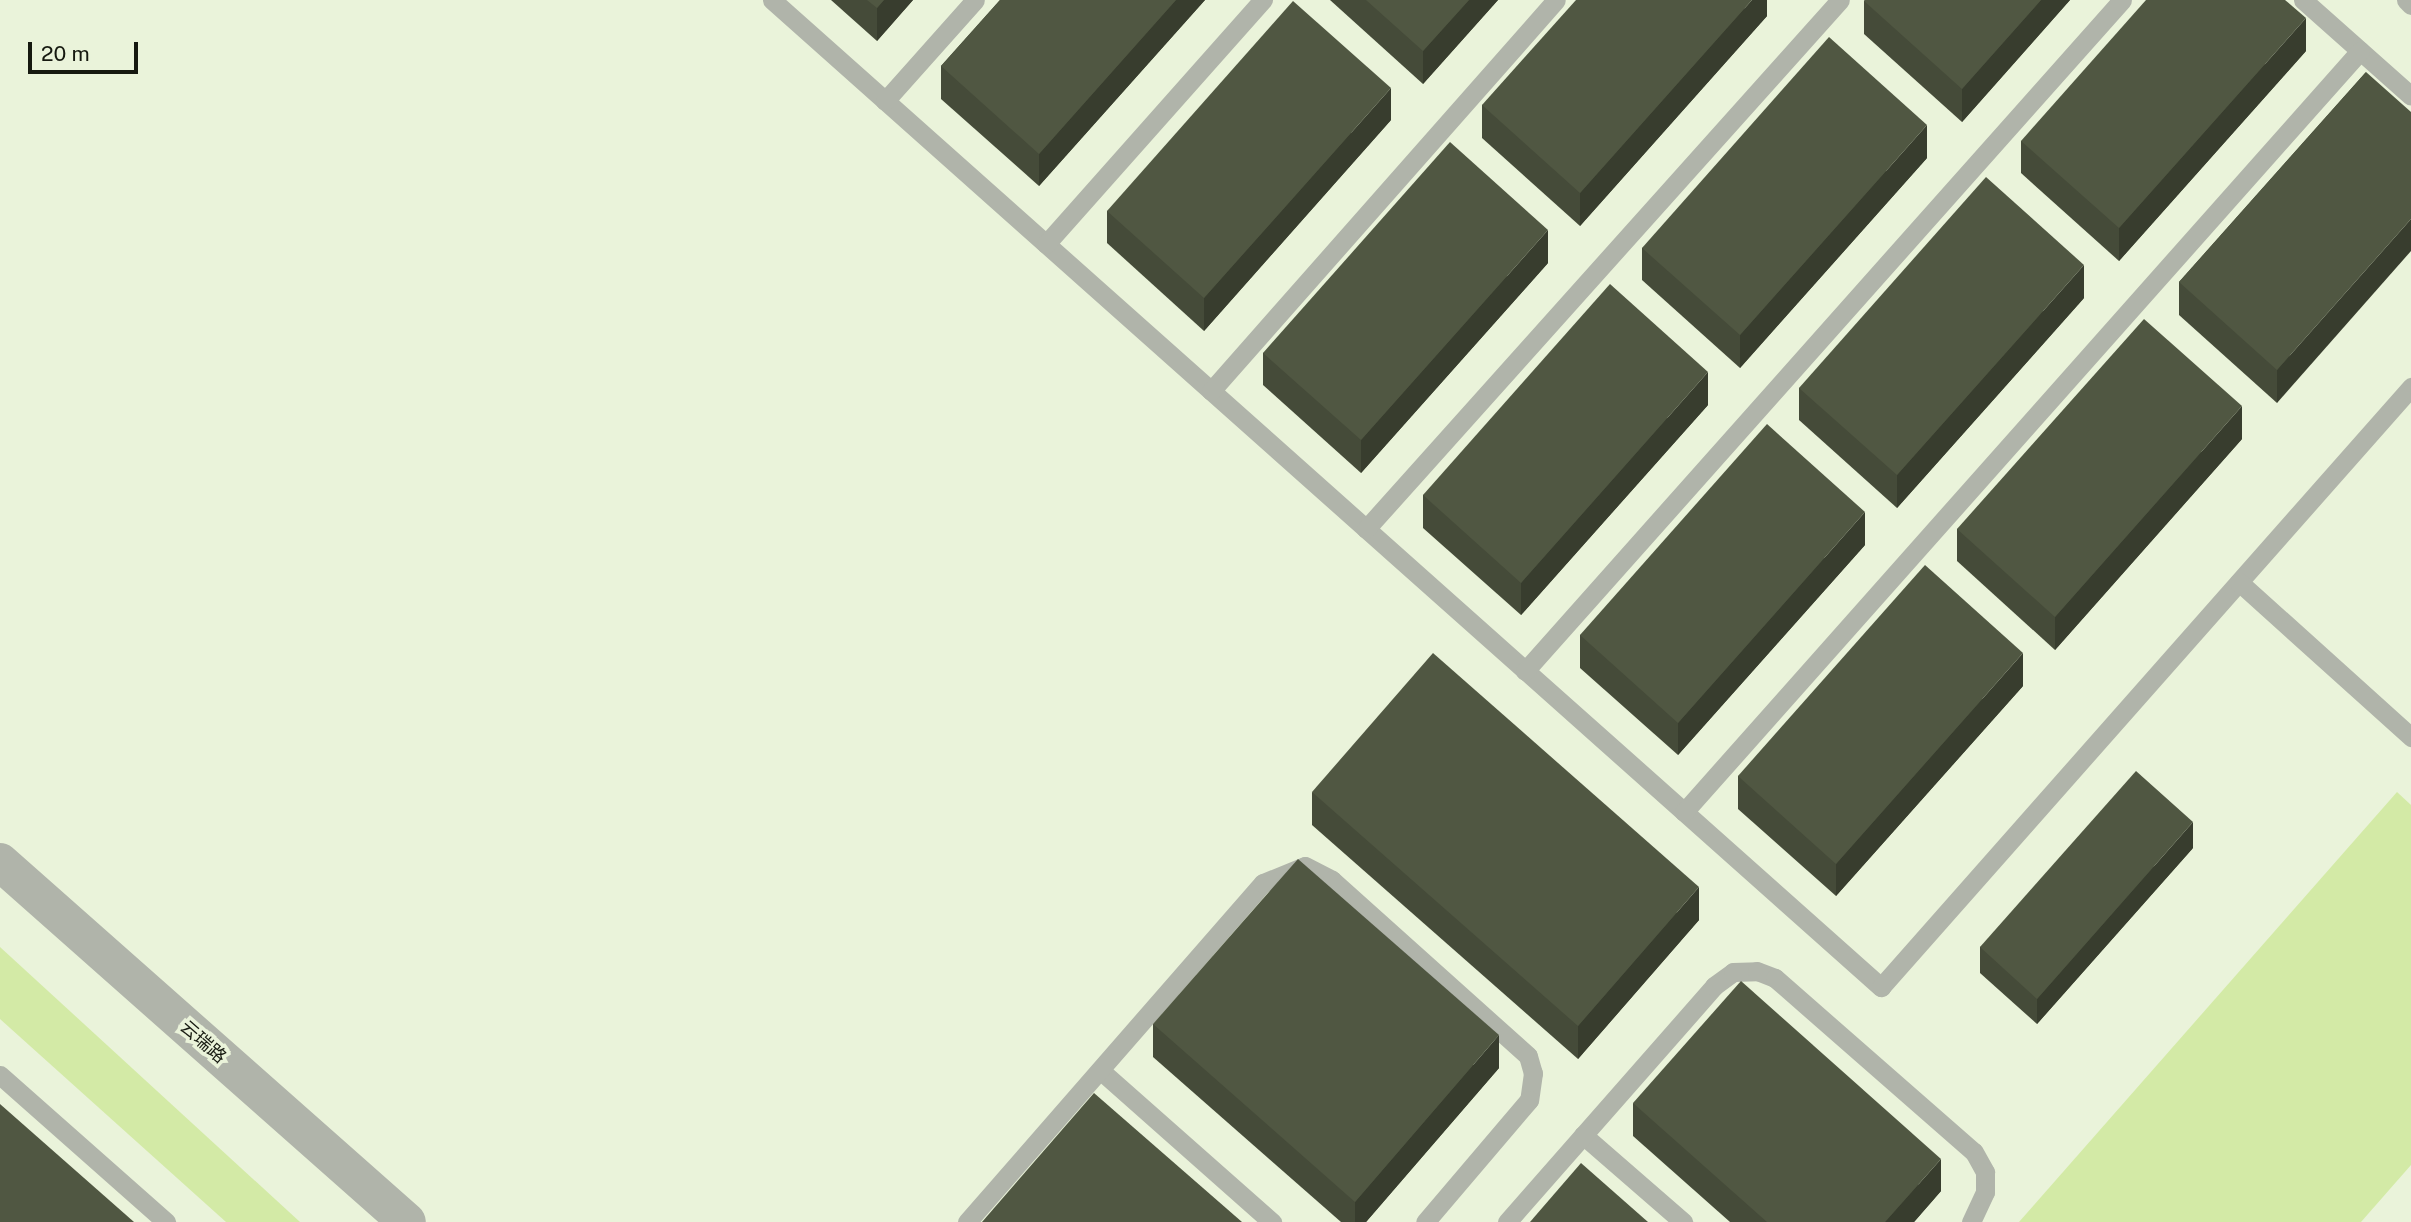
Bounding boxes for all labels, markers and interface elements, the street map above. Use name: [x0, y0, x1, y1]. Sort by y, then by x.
scale bar: [32, 28, 142, 72]
text: 20 m: [41, 41, 90, 66]
street label: 云瑞路: [176, 1016, 230, 1068]

